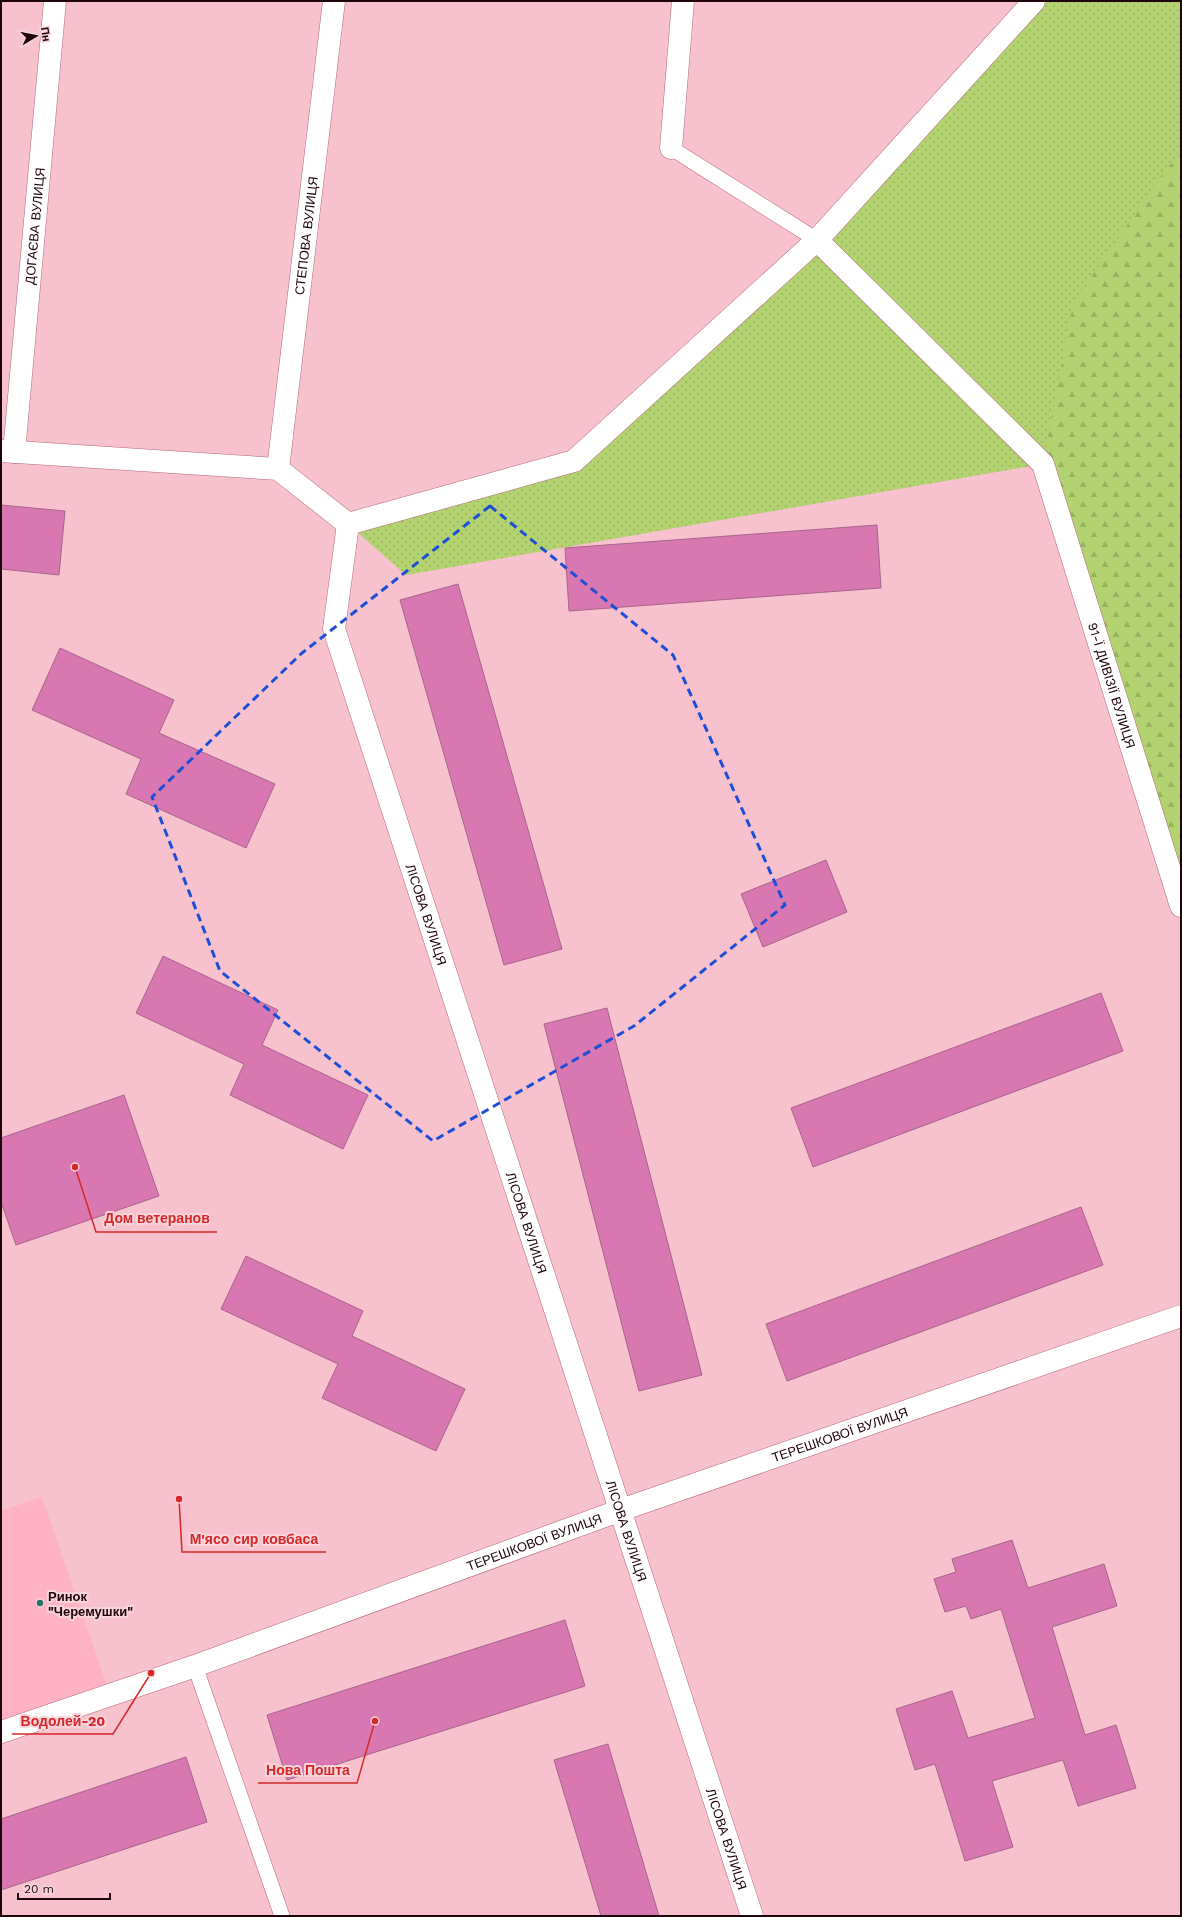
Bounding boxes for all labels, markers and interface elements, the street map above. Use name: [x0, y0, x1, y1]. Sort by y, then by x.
north arrow: [16, 16, 56, 56]
text: Пн: [38, 26, 53, 43]
street label: ДОГАЄВА ВУЛИЦЯ: [22, 167, 47, 285]
street label: СТЕПОВА ВУЛИЦЯ: [291, 176, 320, 296]
street label: 91-Ї ДИВІЗІЇ ВУЛИЦЯ: [1085, 621, 1139, 750]
street label: ЛІСОВА ВУЛИЦЯ: [403, 862, 450, 967]
street label: ЛІСОВА ВУЛИЦЯ: [503, 1170, 550, 1275]
callout: Дом ветеранов: [96, 1206, 217, 1232]
text: Дом ветеранов: [104, 1210, 210, 1226]
street label: ТЕРЕШКОВОЇ ВУЛИЦЯ: [770, 1404, 910, 1465]
street label: ЛІСОВА ВУЛИЦЯ: [603, 1478, 650, 1583]
street label: ТЕРЕШКОВОЇ ВУЛИЦЯ: [464, 1510, 604, 1573]
callout: М'ясо сир ковбаса: [182, 1526, 326, 1552]
text: М'ясо сир ковбаса: [190, 1531, 319, 1547]
place label: Ринок "Черемушки": [48, 1589, 133, 1619]
marker: Ринок "Черемушки": [35, 1598, 45, 1608]
callout: Водолей-20: [12, 1708, 113, 1734]
text: Водолей-20: [21, 1713, 105, 1729]
callout: Нова Пошта: [258, 1757, 357, 1783]
text: Нова Пошта: [266, 1762, 350, 1778]
street label: ЛІСОВА ВУЛИЦЯ: [703, 1786, 750, 1891]
scale bar: [18, 1875, 110, 1901]
text: 20 m: [24, 1882, 54, 1896]

